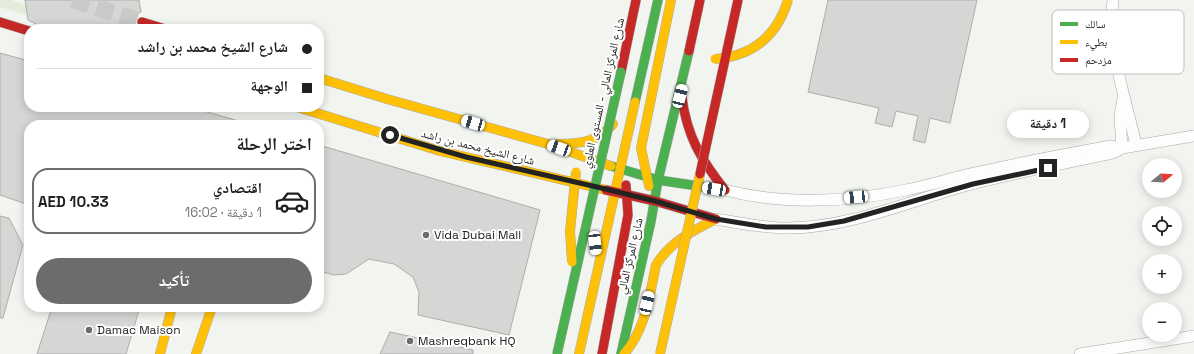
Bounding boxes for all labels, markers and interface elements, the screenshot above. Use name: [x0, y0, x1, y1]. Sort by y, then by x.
legend: [1052, 10, 1184, 74]
street label: شارع المركز المالي - المستوى العلوي: [578, 16, 630, 170]
text: سالك: [1085, 17, 1105, 31]
text: بطيء: [1085, 35, 1107, 51]
text: شارع الشيخ محمد بن راشد: [138, 37, 288, 56]
text: مزدحم: [1085, 53, 1112, 68]
text: الوجهة: [250, 76, 288, 95]
car: [671, 83, 689, 109]
callout: 1 دقيقة: [1007, 110, 1089, 138]
car: [460, 114, 486, 132]
text: 1 دقيقة: [1030, 115, 1066, 132]
street label: شارع الشيخ محمد بن راشد: [420, 125, 536, 169]
route start: [381, 126, 399, 144]
text: اختر الرحلة: [236, 132, 312, 155]
car: [546, 138, 572, 158]
north arrow: [1142, 158, 1182, 198]
map controls: [1142, 158, 1182, 342]
route end: [1039, 159, 1057, 177]
text: اقتصادي: [213, 178, 262, 197]
car: [701, 181, 727, 197]
icon: car: [274, 183, 310, 219]
car: [844, 190, 868, 204]
text: AED 10.33: [38, 192, 109, 211]
text: 1 دقيقة · 16:02: [185, 204, 262, 221]
button: locate: [1142, 206, 1182, 246]
street label: شارع المركز المالي: [613, 216, 649, 296]
place label: Vida Dubai Mall: [434, 227, 521, 243]
marker: Vida Dubai Mall: [421, 230, 431, 240]
car: [588, 230, 602, 256]
button: +: [1142, 254, 1182, 294]
button: تأكيد: [36, 258, 312, 304]
car: [638, 290, 656, 316]
button: −: [1142, 302, 1182, 342]
place label: Damac Maison: [97, 322, 181, 338]
marker: Damac Maison: [84, 325, 94, 335]
place label: Mashreqbank HQ: [418, 333, 515, 349]
marker: Mashreqbank HQ: [405, 336, 415, 346]

